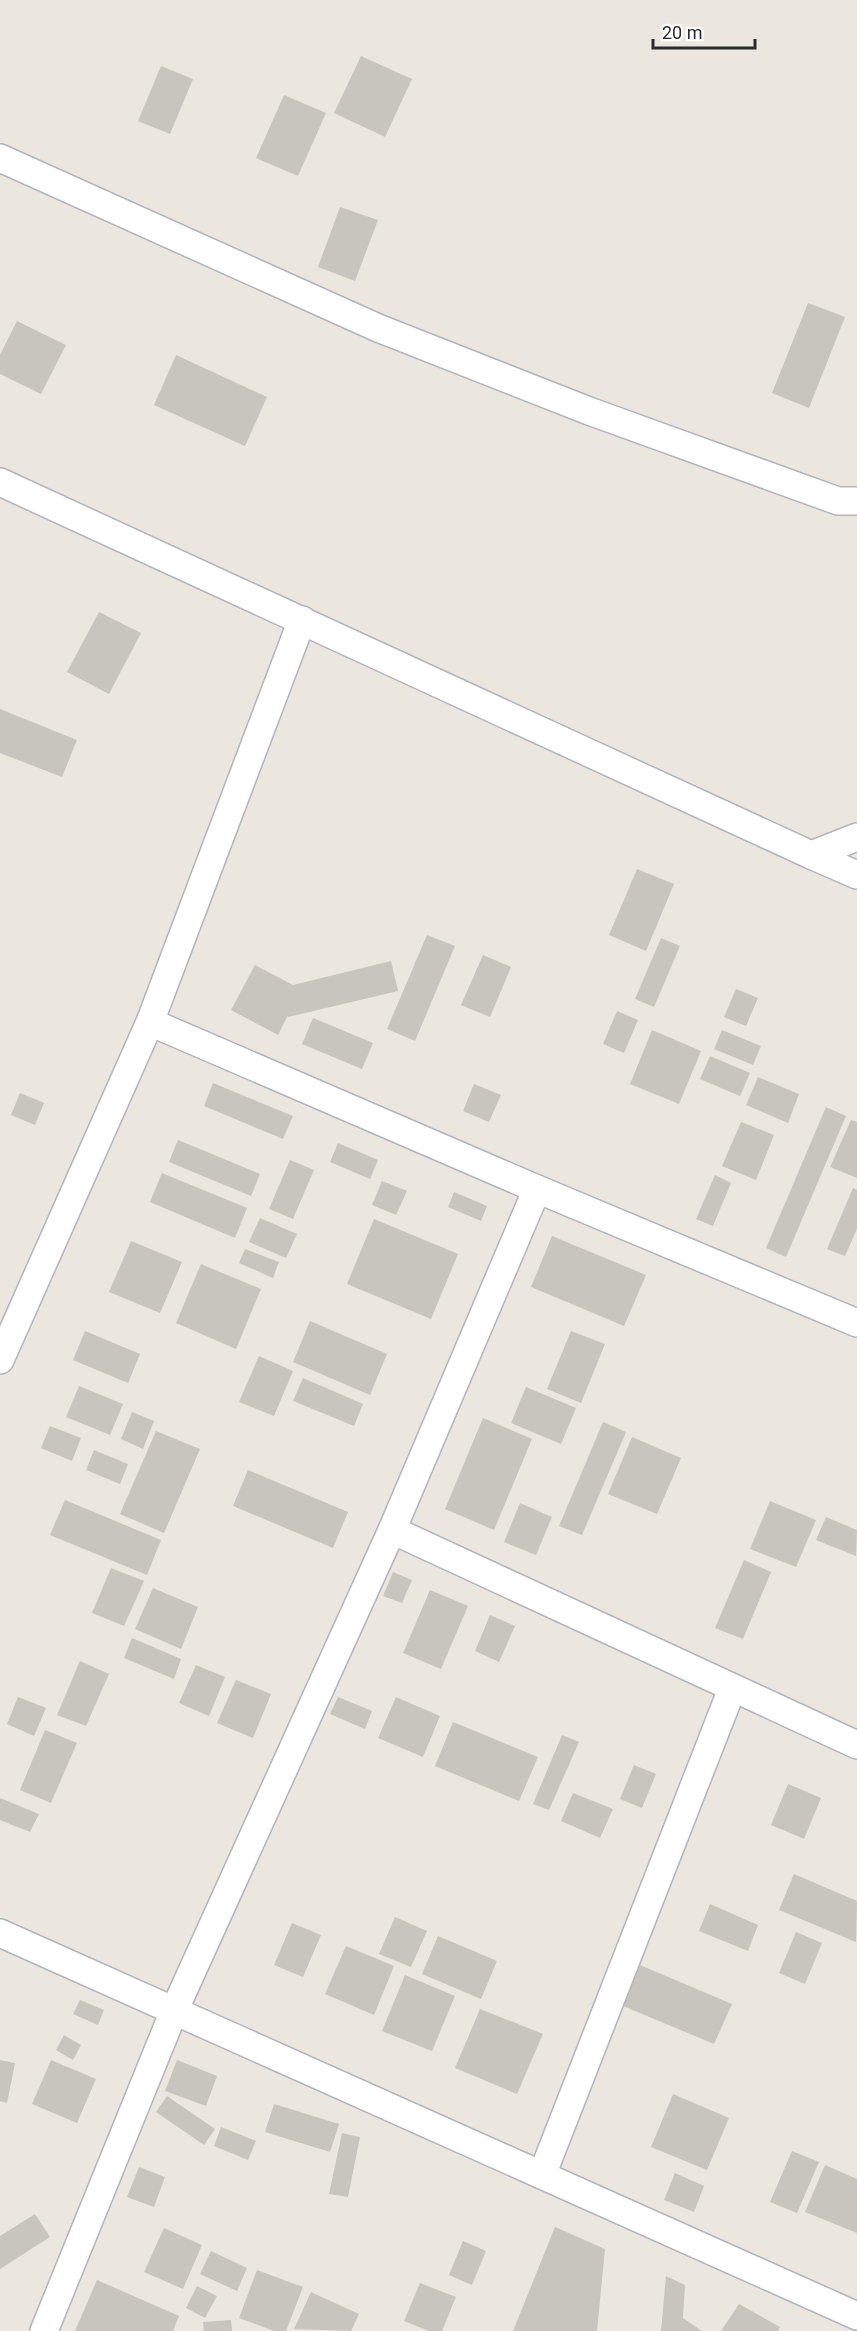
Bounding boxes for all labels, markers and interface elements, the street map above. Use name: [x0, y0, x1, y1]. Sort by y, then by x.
scale bar: [653, 12, 755, 50]
text: 20 m: [662, 22, 702, 43]

